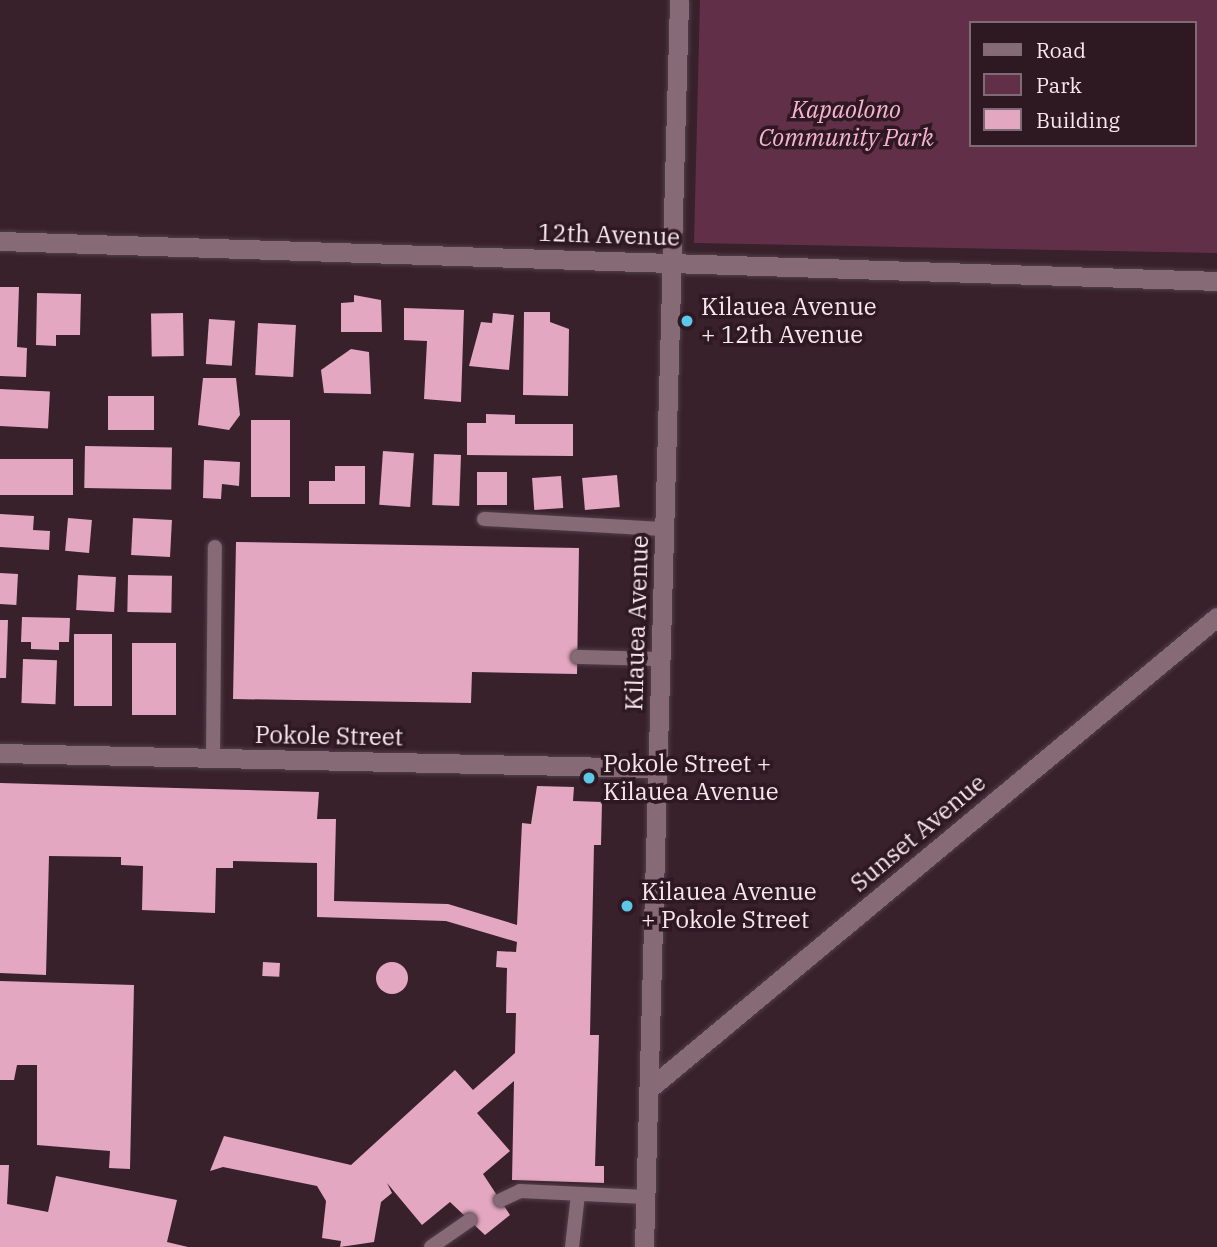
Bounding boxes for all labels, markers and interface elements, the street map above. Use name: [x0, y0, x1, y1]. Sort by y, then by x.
legend: [968, 21, 1196, 147]
text: Road: [1036, 36, 1086, 64]
text: Park: [1036, 71, 1082, 99]
park label: Kapaolono Community Park: [758, 96, 934, 152]
text: Building: [1036, 106, 1120, 134]
street label: 12th Avenue: [537, 218, 681, 252]
place label: Kilauea Avenue + 12th Avenue: [701, 293, 877, 349]
marker: Kilauea Avenue + 12th Avenue: [679, 313, 695, 329]
street label: Kilauea Avenue: [620, 535, 654, 711]
street label: Pokole Street: [255, 720, 403, 752]
place label: Pokole Street + Kilauea Avenue: [603, 750, 779, 806]
street label: Sunset Avenue: [845, 768, 991, 898]
marker: Pokole Street + Kilauea Avenue: [581, 770, 597, 786]
place label: Kilauea Avenue + Pokole Street: [641, 878, 817, 934]
marker: Kilauea Avenue + Pokole Street: [619, 898, 635, 914]

